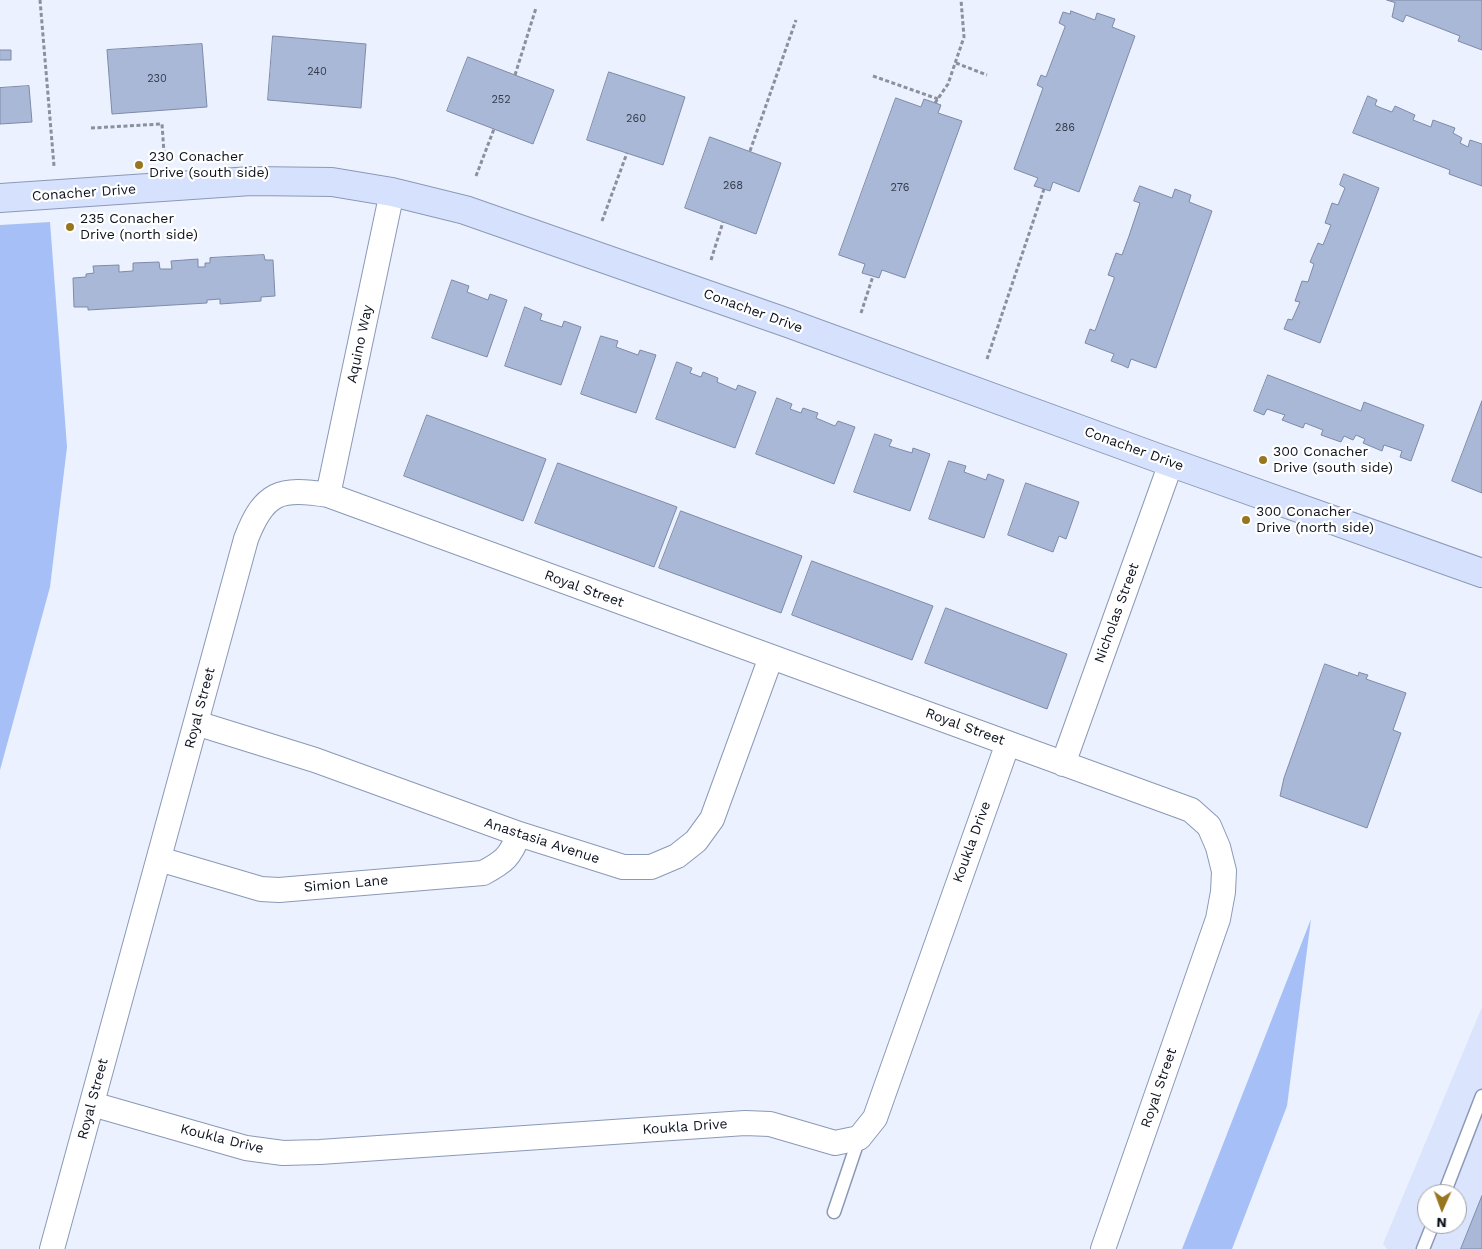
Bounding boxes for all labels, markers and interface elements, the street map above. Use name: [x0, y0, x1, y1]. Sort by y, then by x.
house number: 240: [307, 65, 327, 79]
house number: 230: [147, 72, 167, 86]
house number: 252: [491, 93, 511, 107]
house number: 260: [626, 112, 646, 126]
house number: 286: [1055, 121, 1075, 135]
place label: 230 Conacher Drive (south side): [149, 149, 269, 182]
marker: 230 Conacher Drive (south side): [133, 159, 145, 171]
house number: 268: [723, 179, 743, 193]
street label: Conacher Drive: [31, 181, 137, 205]
house number: 276: [891, 181, 909, 195]
place label: 235 Conacher Drive (north side): [80, 211, 198, 243]
marker: 235 Conacher Drive (north side): [64, 221, 76, 233]
street label: Conacher Drive: [701, 285, 805, 337]
street label: Aquino Way: [343, 303, 377, 385]
street label: Conacher Drive: [1082, 423, 1186, 475]
place label: 300 Conacher Drive (south side): [1273, 444, 1393, 477]
marker: 300 Conacher Drive (south side): [1257, 454, 1269, 466]
place label: 300 Conacher Drive (north side): [1256, 504, 1374, 536]
marker: 300 Conacher Drive (north side): [1240, 514, 1252, 526]
street label: Nicholas Street: [1091, 561, 1143, 665]
street label: Royal Street: [542, 567, 626, 611]
street label: Royal Street: [181, 666, 219, 750]
street label: Royal Street: [923, 705, 1007, 749]
street label: Koukla Drive: [950, 799, 994, 885]
street label: Anastasia Avenue: [482, 814, 602, 868]
street label: Simion Lane: [303, 872, 389, 896]
street label: Royal Street: [1137, 1046, 1181, 1130]
street label: Royal Street: [74, 1057, 112, 1141]
street label: Koukla Drive: [642, 1116, 728, 1138]
street label: Koukla Drive: [179, 1121, 265, 1157]
north arrow: [1417, 1184, 1467, 1234]
text: N: [1436, 1215, 1447, 1231]

